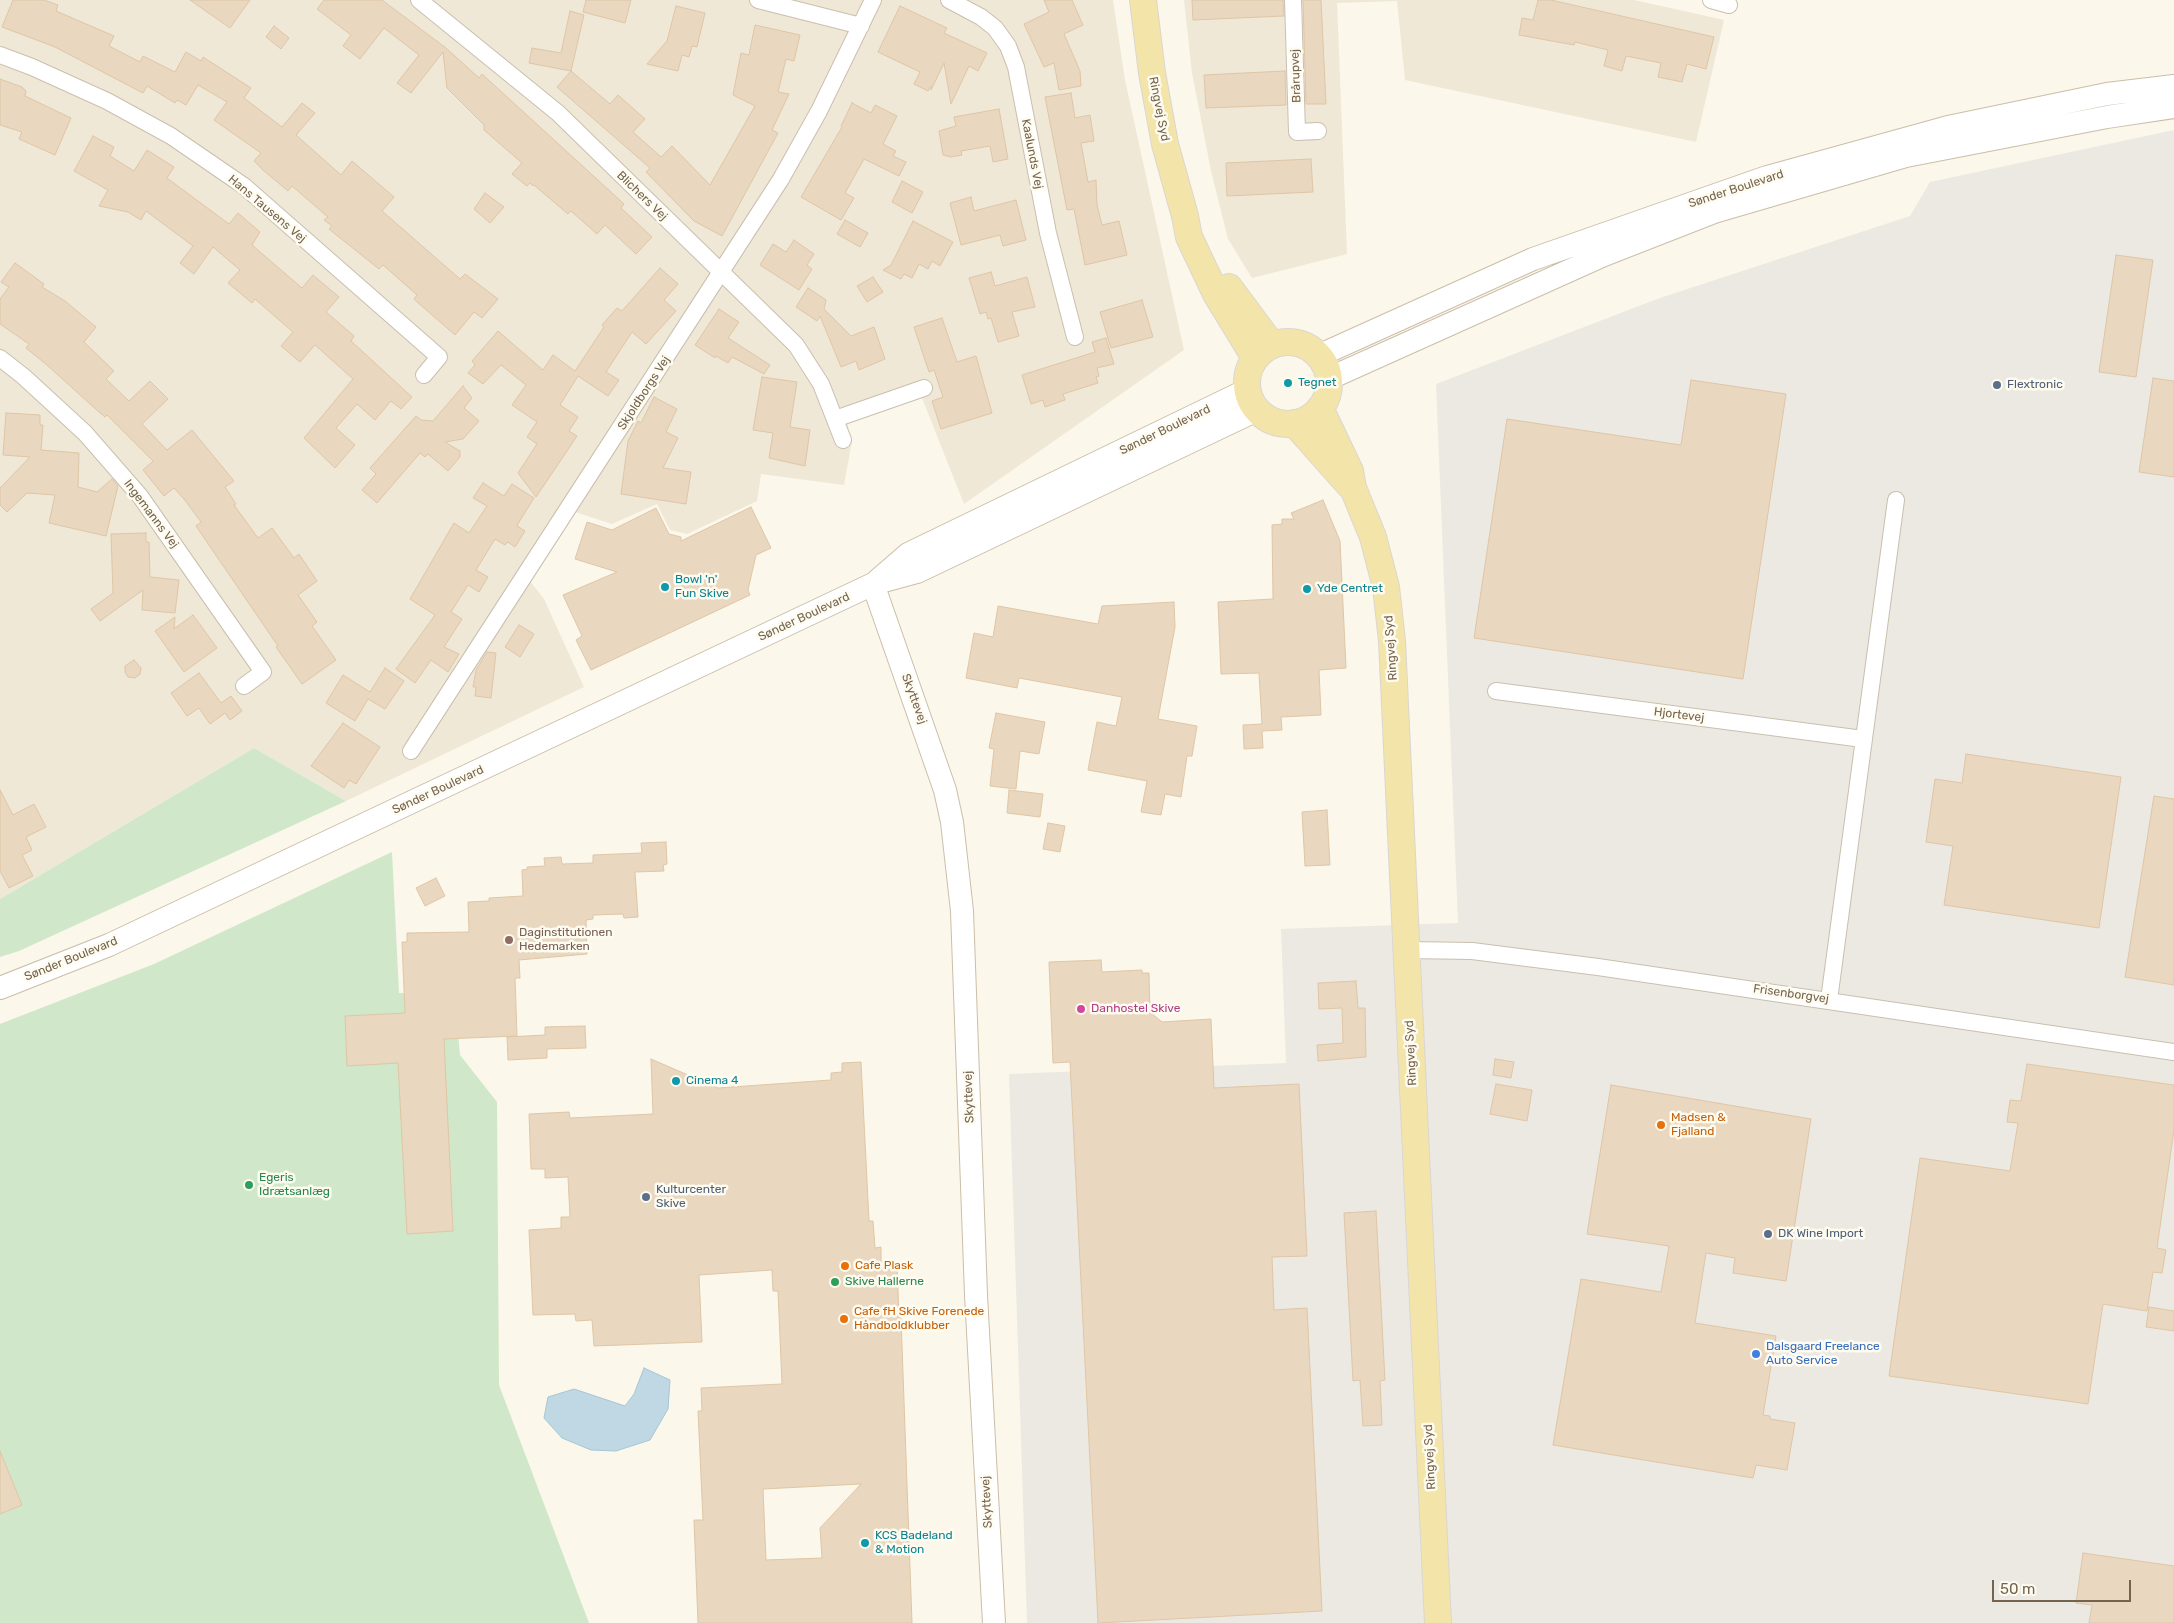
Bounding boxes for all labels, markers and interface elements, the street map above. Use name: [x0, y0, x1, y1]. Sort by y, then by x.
street label: Brårupvej: [1288, 49, 1304, 103]
street label: Ringvej Syd: [1146, 76, 1172, 142]
street label: Kaalunds Vej: [1018, 118, 1046, 190]
street label: Sønder Boulevard: [1687, 167, 1785, 211]
street label: Blichers Vej: [614, 168, 670, 224]
street label: Hans Tausens Vej: [225, 172, 309, 246]
street label: Skjoldborgs Vej: [615, 353, 673, 433]
place label: Tegnet: [1298, 376, 1336, 390]
marker: Tegnet: [1282, 377, 1294, 389]
place label: Flextronic: [2007, 378, 2063, 392]
marker: Flextronic: [1991, 379, 2003, 391]
street label: Sønder Boulevard: [1117, 402, 1213, 458]
street label: Ingemanns Vej: [120, 477, 182, 551]
place label: Bowl 'n' Fun Skive: [675, 573, 729, 601]
marker: Bowl 'n' Fun Skive: [659, 581, 671, 593]
place label: Yde Centret: [1317, 582, 1383, 596]
marker: Yde Centret: [1301, 583, 1313, 595]
street label: Sønder Boulevard: [756, 590, 852, 644]
street label: Ringvej Syd: [1382, 615, 1400, 681]
street label: Skyttevej: [898, 672, 930, 726]
street label: Hjortevej: [1653, 705, 1705, 725]
street label: Sønder Boulevard: [390, 763, 486, 817]
place label: Daginstitutionen Hedemarken: [519, 926, 613, 954]
street label: Sønder Boulevard: [22, 934, 120, 984]
marker: Daginstitutionen Hedemarken: [503, 934, 515, 946]
street label: Frisenborgvej: [1752, 982, 1830, 1006]
place label: Danhostel Skive: [1091, 1002, 1180, 1016]
marker: Danhostel Skive: [1075, 1003, 1087, 1015]
street label: Ringvej Syd: [1402, 1020, 1420, 1086]
street label: Skyttevej: [961, 1071, 977, 1123]
place label: Cinema 4: [686, 1074, 739, 1088]
marker: Cinema 4: [670, 1075, 682, 1087]
place label: Madsen & Fjalland: [1671, 1111, 1726, 1139]
marker: Madsen & Fjalland: [1655, 1119, 1667, 1131]
place label: Egeris Idrætsanlæg: [259, 1171, 330, 1199]
marker: Egeris Idrætsanlæg: [243, 1179, 255, 1191]
place label: Kulturcenter Skive: [656, 1183, 726, 1211]
marker: Kulturcenter Skive: [640, 1191, 652, 1203]
place label: DK Wine Import: [1778, 1227, 1863, 1241]
marker: DK Wine Import: [1762, 1228, 1774, 1240]
place label: Cafe Plask: [855, 1259, 913, 1273]
marker: Cafe Plask: [839, 1260, 851, 1272]
place label: Skive Hallerne: [845, 1275, 924, 1289]
marker: Skive Hallerne: [829, 1276, 841, 1288]
place label: Cafe fH Skive Forenede Håndboldklubber: [854, 1305, 984, 1333]
marker: Cafe fH Skive Forenede Håndboldklubber: [838, 1313, 850, 1325]
place label: Dalsgaard Freelance Auto Service: [1766, 1340, 1880, 1368]
marker: Dalsgaard Freelance Auto Service: [1750, 1348, 1762, 1360]
street label: Ringvej Syd: [1421, 1424, 1439, 1490]
street label: Skyttevej: [978, 1475, 996, 1529]
place label: KCS Badeland & Motion: [875, 1529, 953, 1557]
marker: KCS Badeland & Motion: [859, 1537, 871, 1549]
scale bar: [1994, 1570, 2133, 1602]
text: 50 m: [2000, 1580, 2035, 1598]

